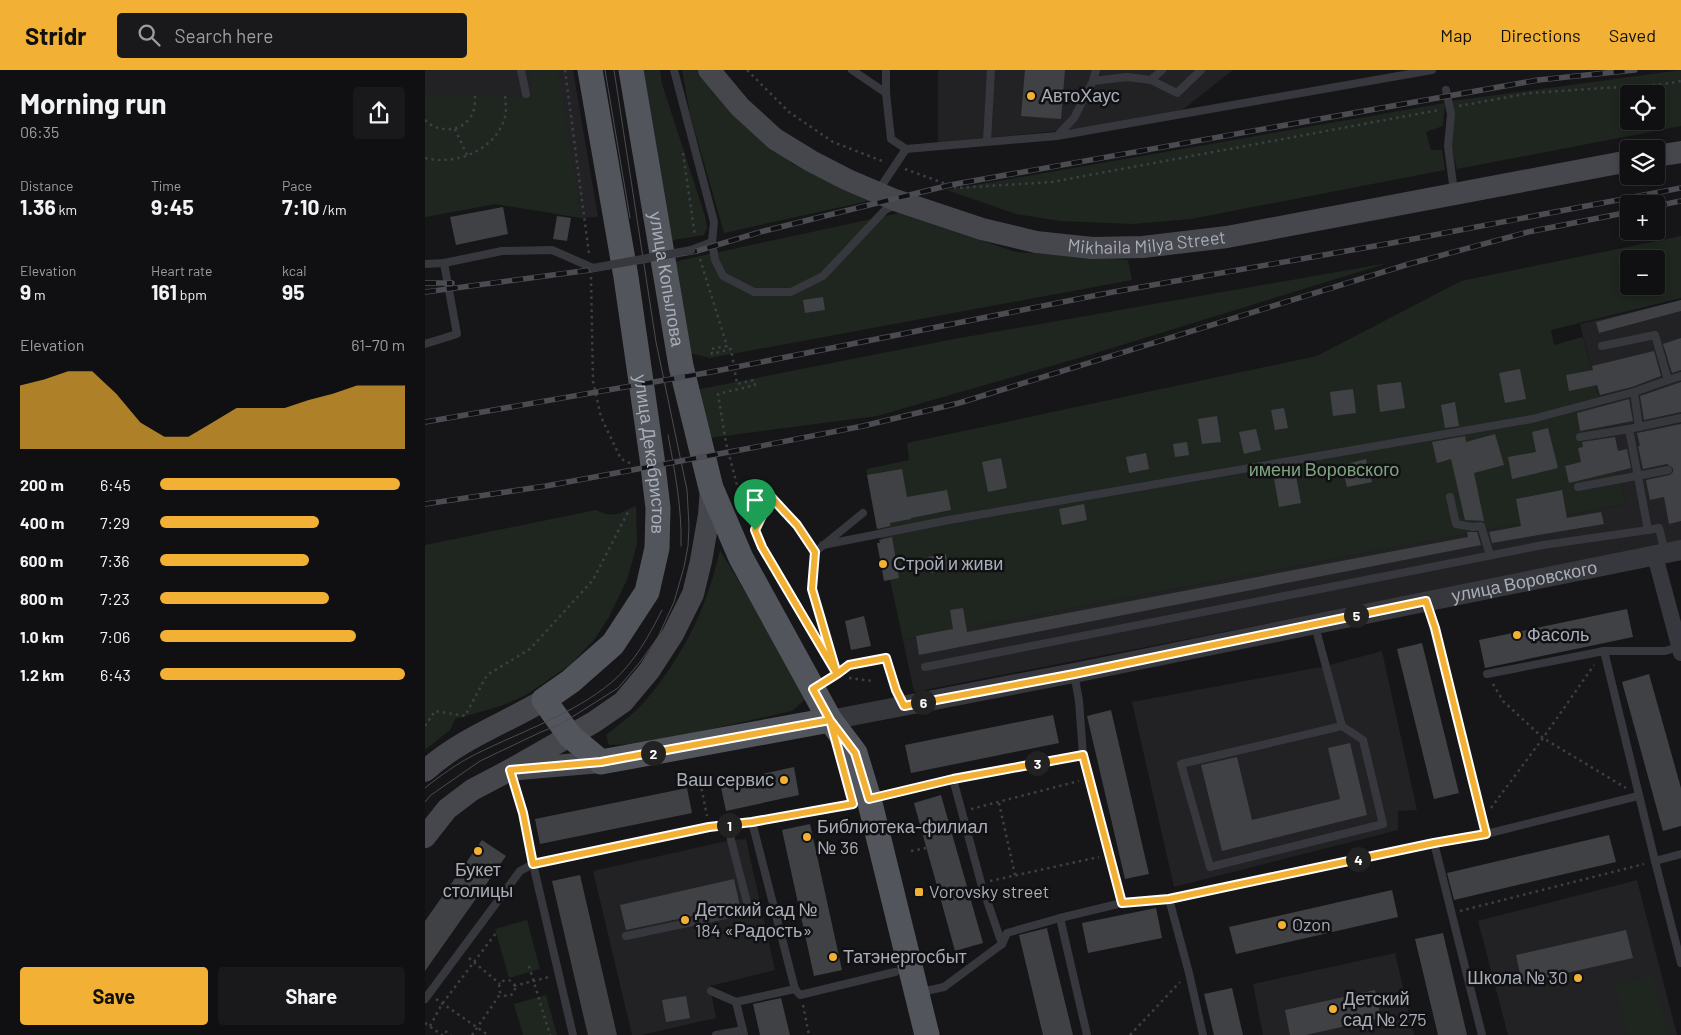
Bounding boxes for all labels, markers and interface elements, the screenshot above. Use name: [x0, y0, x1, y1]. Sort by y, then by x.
search box: [117, 13, 467, 58]
text: Stridr: [25, 21, 87, 50]
icon: search: [135, 21, 163, 49]
text: Search here: [175, 24, 273, 47]
text: Map: [1440, 24, 1472, 46]
text: Directions: [1500, 24, 1581, 46]
text: Saved: [1609, 24, 1656, 46]
place label: АвтоХаус: [1041, 84, 1120, 106]
map controls: [1620, 85, 1665, 295]
button: locate: [1620, 85, 1665, 130]
text: Morning run: [20, 86, 167, 120]
button: share: [353, 87, 405, 139]
marker: АвтоХаус: [1025, 90, 1037, 102]
text: 06:35: [20, 122, 59, 141]
button: layers: [1620, 140, 1665, 185]
text: Distance: [20, 177, 73, 194]
text: Time: [151, 177, 181, 194]
text: Pace: [282, 177, 312, 194]
text: 1.36: [20, 194, 56, 219]
text: 9:45: [151, 194, 194, 219]
text: 7:10: [282, 194, 319, 219]
button: +: [1620, 195, 1665, 240]
text: km: [56, 201, 77, 218]
text: /km: [319, 201, 346, 218]
street label: улица Копылова: [645, 210, 690, 349]
street label: Mikhaila Milya Street: [1067, 225, 1227, 258]
button: −: [1620, 250, 1665, 295]
text: Elevation: [20, 262, 76, 279]
text: Heart rate: [151, 262, 212, 279]
text: kcal: [282, 262, 306, 279]
text: 9: [20, 279, 31, 304]
text: 161: [151, 279, 177, 304]
text: 95: [282, 279, 304, 304]
text: m: [31, 286, 46, 303]
text: bpm: [177, 286, 207, 303]
text: Elevation: [20, 335, 84, 354]
text: 61–70 m: [351, 335, 405, 354]
street label: улица Декабристов: [630, 373, 670, 534]
park label: имени Воровского: [1249, 458, 1399, 480]
text: 200 m: [20, 475, 64, 494]
text: 6:45: [100, 475, 131, 494]
pin: [734, 479, 776, 530]
icon: arrive: [741, 486, 769, 514]
text: 400 m: [20, 513, 64, 532]
text: 7:29: [100, 513, 130, 532]
text: 600 m: [20, 551, 63, 570]
text: 7:36: [100, 551, 129, 570]
place label: Строй и живи: [893, 552, 1003, 574]
street label: улица Воровского: [1450, 555, 1599, 606]
marker: Строй и живи: [877, 558, 889, 570]
text: 800 m: [20, 589, 63, 608]
text: 7:23: [100, 589, 130, 608]
pin: 5: [1343, 602, 1369, 628]
text: 5: [1353, 607, 1360, 624]
place label: Фасоль: [1527, 623, 1589, 645]
text: 1.0 km: [20, 627, 64, 646]
text: 7:06: [100, 627, 130, 646]
marker: Фасоль: [1511, 629, 1523, 641]
text: 1.2 km: [20, 665, 64, 684]
text: 6:43: [100, 665, 131, 684]
pin: 6: [911, 690, 935, 714]
text: 6: [920, 694, 927, 711]
pin: 2: [641, 740, 665, 766]
text: 2: [650, 745, 657, 762]
pin: 3: [1025, 750, 1049, 776]
text: 3: [1034, 755, 1041, 772]
place label: Ваш сервис: [676, 768, 774, 790]
marker: Ваш сервис: [778, 774, 790, 786]
pin: 1: [717, 812, 741, 838]
place label: Библиотека-филиал № 36: [817, 815, 988, 858]
text: 1: [727, 817, 732, 834]
marker: Библиотека-филиал № 36: [801, 831, 813, 843]
marker: Букет столицы: [472, 845, 484, 857]
pin: 4: [1345, 846, 1371, 872]
text: 4: [1354, 851, 1363, 868]
place label: Букет столицы: [443, 858, 513, 901]
place label: Vorovsky street: [929, 880, 1049, 902]
marker: Vorovsky street: [913, 886, 925, 898]
place label: Детский сад № 184 «Радость»: [695, 898, 818, 941]
place label: Ozon: [1292, 913, 1331, 935]
marker: Детский сад № 184 «Радость»: [679, 914, 691, 926]
marker: Ozon: [1276, 919, 1288, 931]
place label: Татэнергосбыт: [843, 945, 967, 967]
marker: Татэнергосбыт: [827, 951, 839, 963]
place label: Школа № 30: [1467, 966, 1568, 988]
button: Save: [20, 967, 208, 1025]
button: Share: [218, 967, 405, 1025]
marker: Школа № 30: [1572, 972, 1584, 984]
place label: Детский сад № 275: [1343, 987, 1426, 1030]
marker: Детский сад № 275: [1327, 1003, 1339, 1015]

